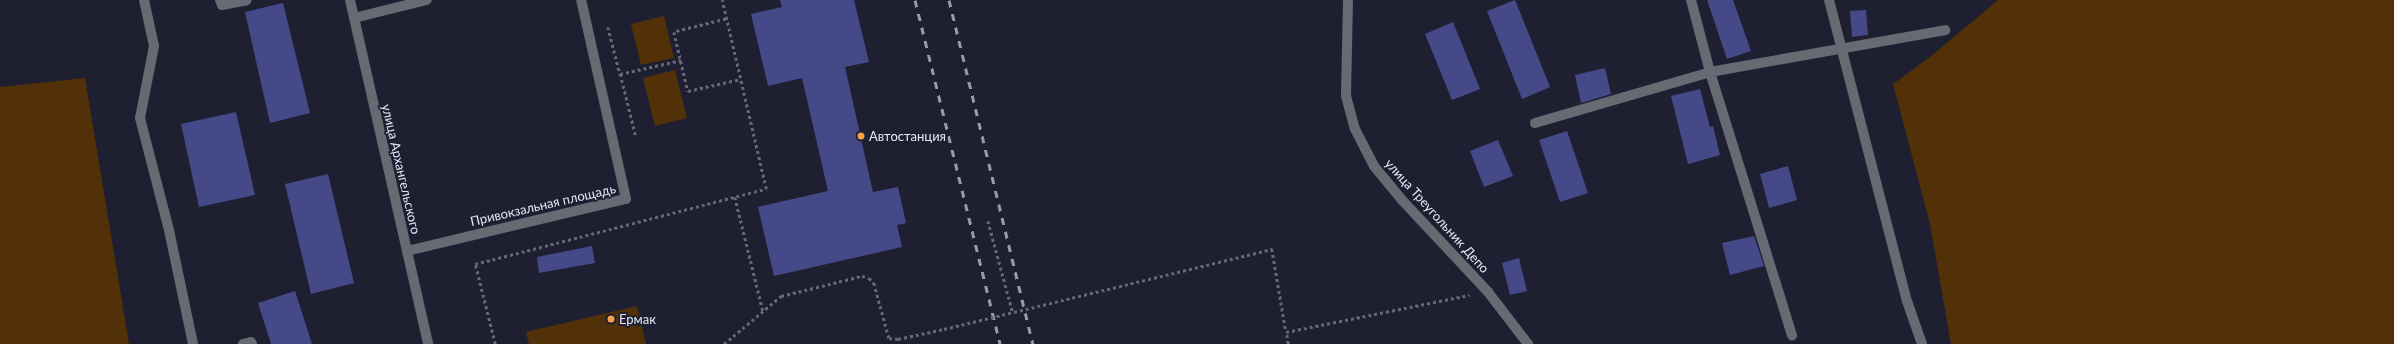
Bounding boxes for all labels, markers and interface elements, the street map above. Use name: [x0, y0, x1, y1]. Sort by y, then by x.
street label: улица Архангельского: [378, 102, 424, 236]
place label: Автостанция: [869, 128, 946, 144]
marker: Автостанция: [856, 131, 866, 141]
street label: улица Треугольник Депо: [1382, 156, 1492, 276]
street label: Привокзальная площадь: [469, 181, 617, 229]
place label: Ермак: [619, 311, 656, 327]
marker: Ермак: [606, 314, 616, 324]

